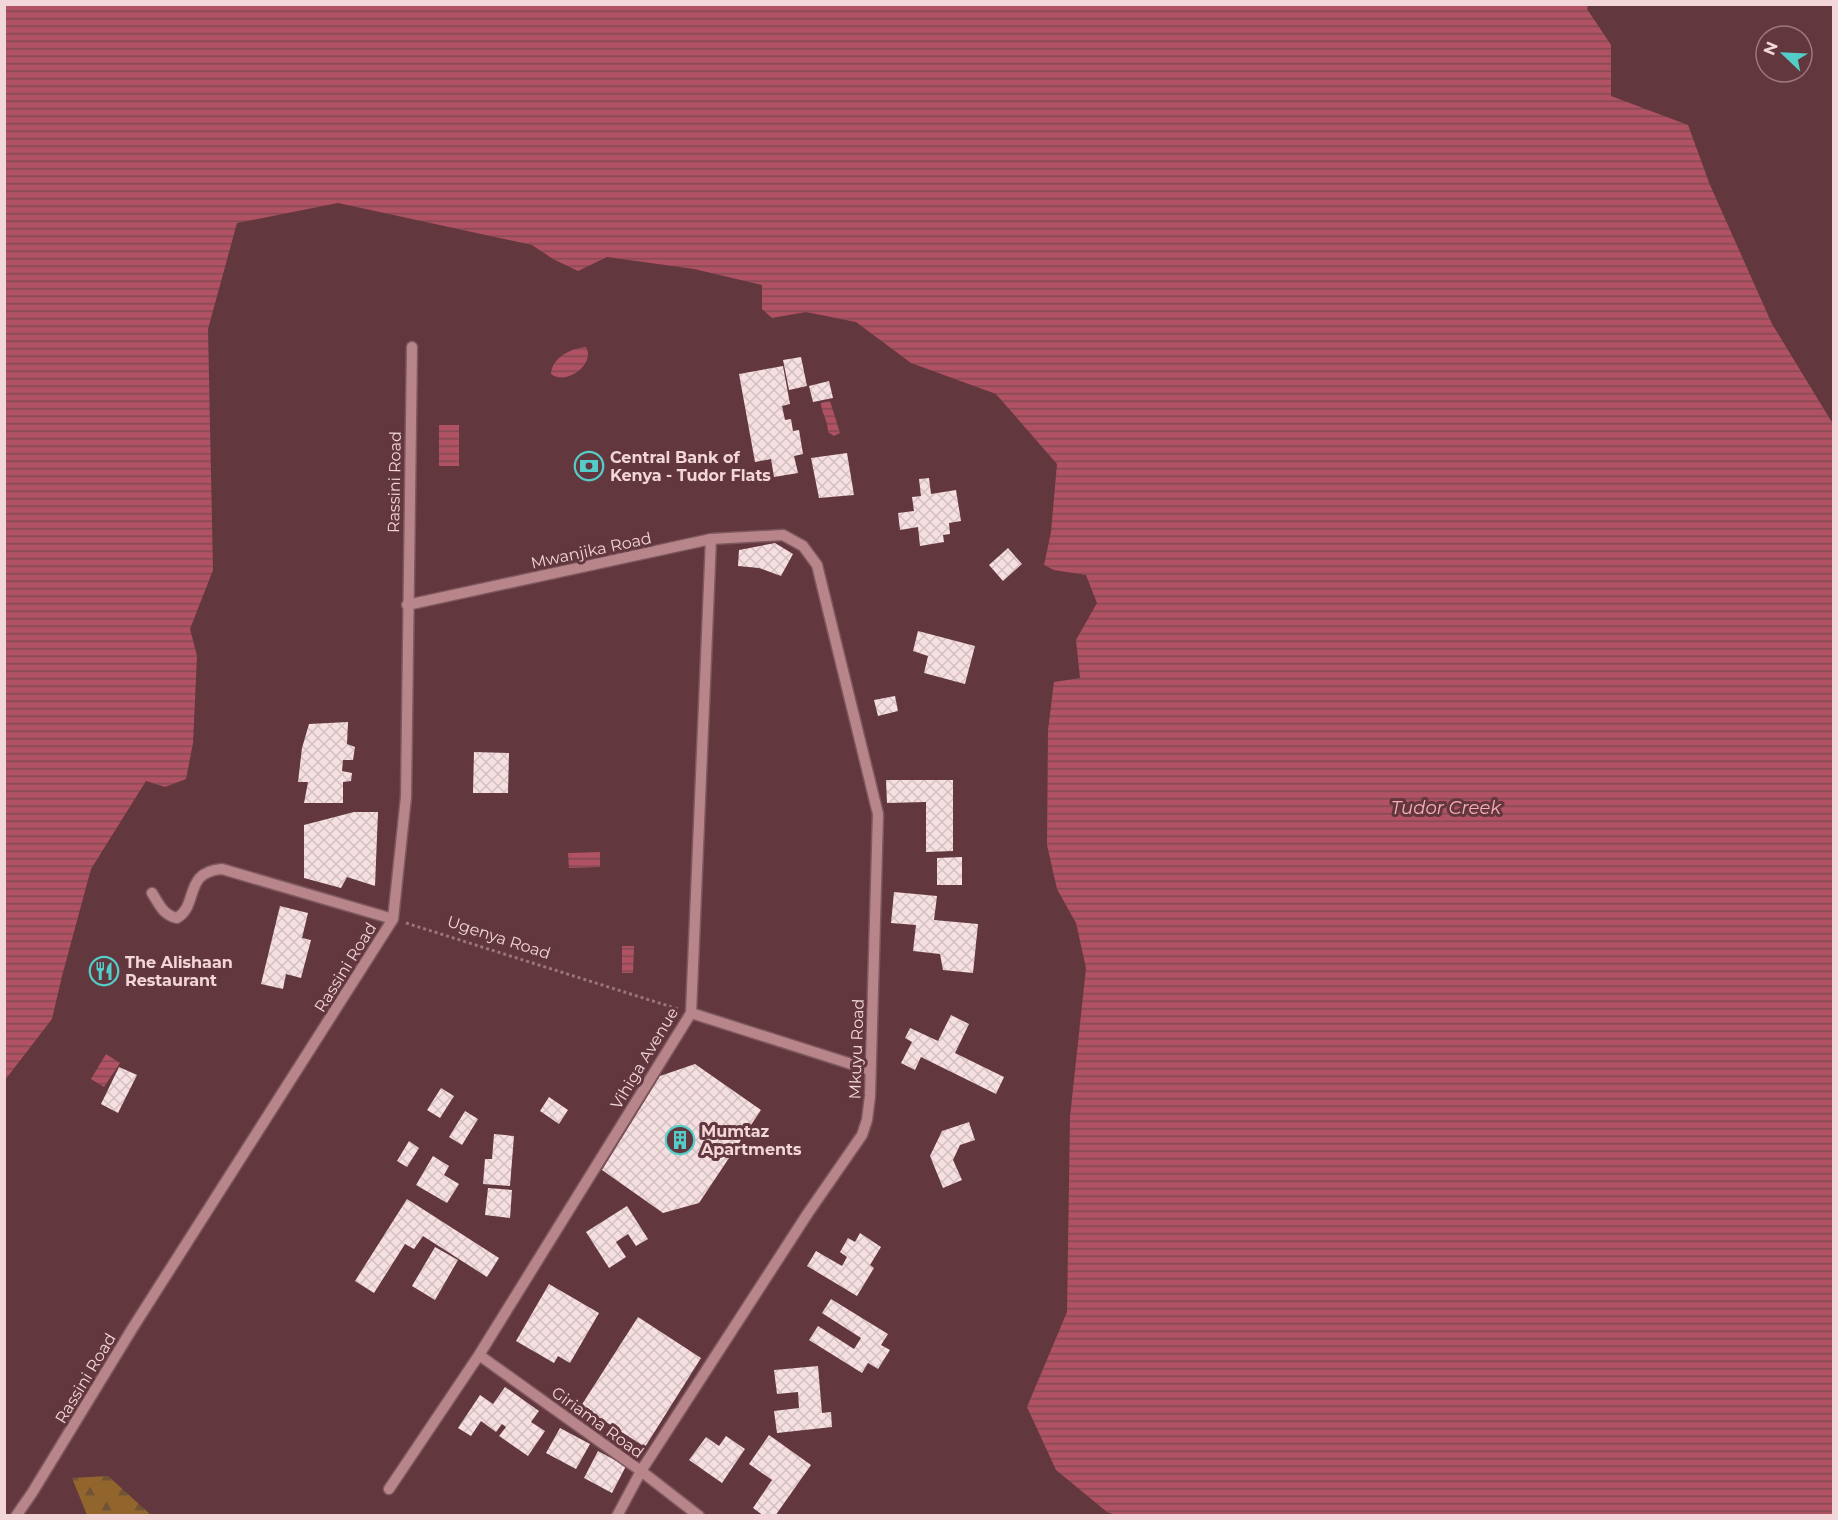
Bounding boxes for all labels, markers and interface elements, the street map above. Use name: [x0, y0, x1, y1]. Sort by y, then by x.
north arrow: [1754, 24, 1814, 84]
text: N: [1759, 39, 1782, 58]
street label: Rassini Road: [384, 431, 405, 533]
place label: Central Bank of Kenya - Tudor Flats: [610, 448, 771, 485]
bank icon: Central Bank of Kenya - Tudor Flats: [573, 450, 605, 482]
street label: Mwanjika Road: [529, 528, 653, 573]
water label: Tudor Creek: [1391, 797, 1502, 819]
street label: Ugenya Road: [445, 912, 553, 963]
street label: Rassini Road: [310, 919, 381, 1016]
place label: The Alishaan Restaurant: [125, 953, 233, 990]
restaurant icon: The Alishaan Restaurant: [88, 955, 120, 987]
street label: Mkuyu Road: [845, 998, 868, 1100]
street label: Vihiga Avenue: [607, 1004, 682, 1113]
place label: Mumtaz Apartments: [700, 1122, 802, 1159]
building icon: Mumtaz Apartments: [664, 1124, 696, 1156]
street label: Rassini Road: [51, 1330, 120, 1427]
street label: Giriama Road: [548, 1383, 647, 1462]

